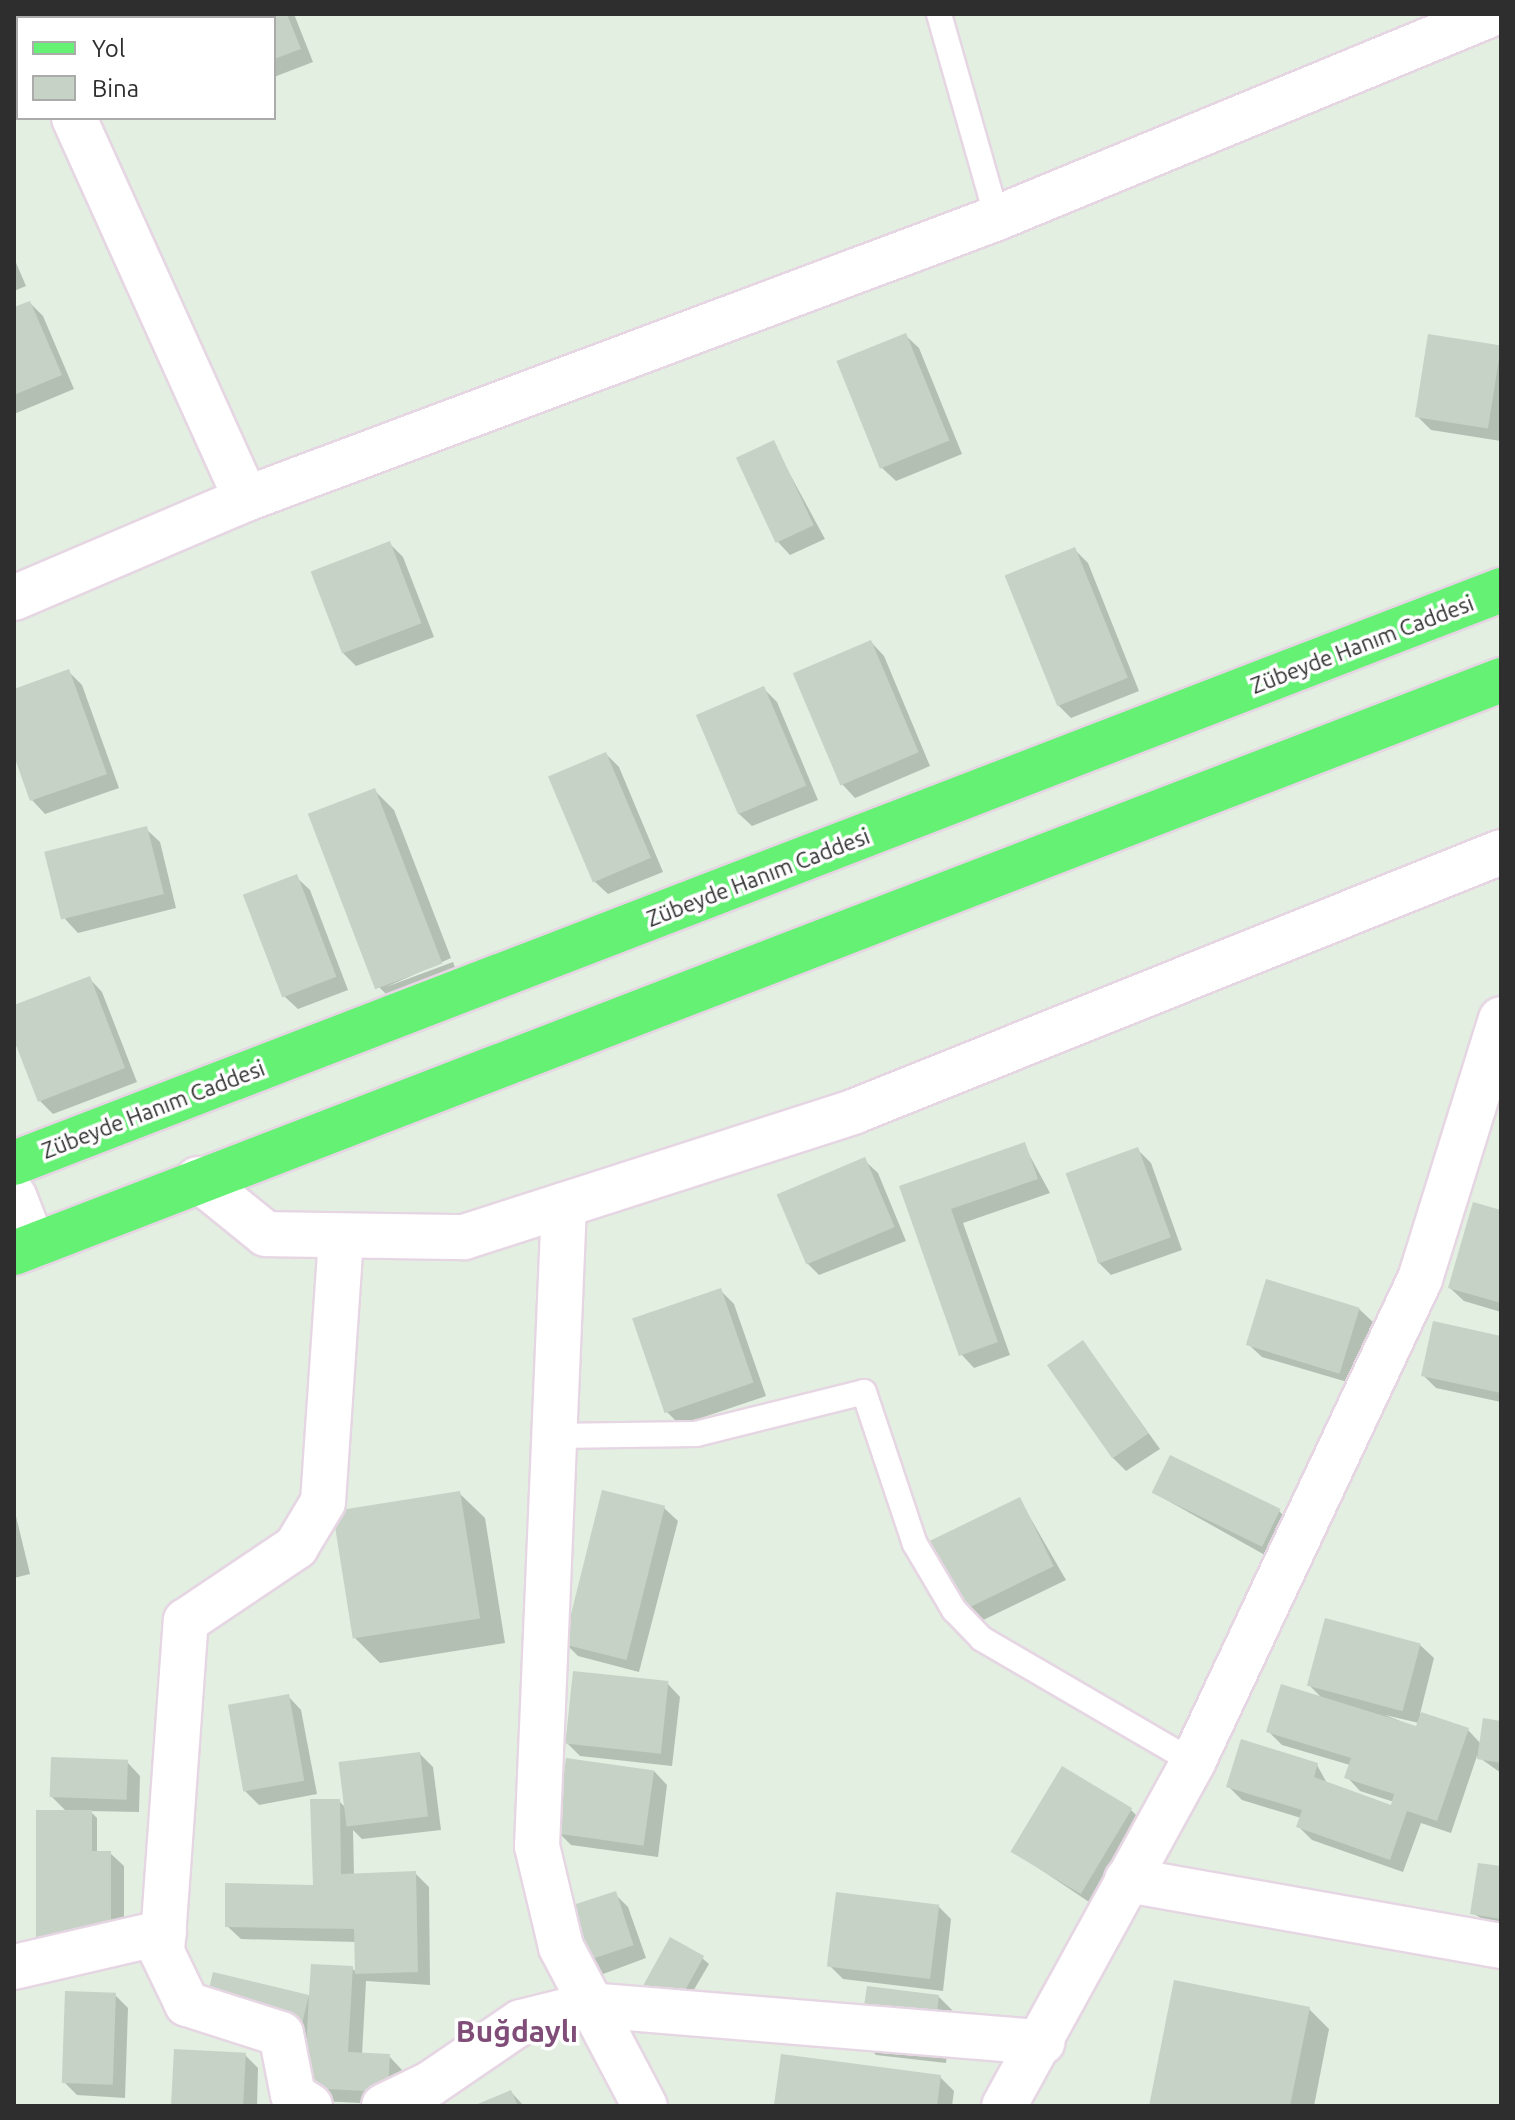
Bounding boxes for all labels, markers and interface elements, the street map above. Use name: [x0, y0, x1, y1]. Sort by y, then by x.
legend: [16, 16, 276, 120]
text: Yol: [92, 35, 125, 62]
text: Bina: [92, 75, 139, 102]
street label: Zübeyde Hanım Caddesi: [1247, 589, 1477, 699]
street label: Zübeyde Hanım Caddesi: [643, 822, 873, 932]
street label: Zübeyde Hanım Caddesi: [38, 1054, 268, 1164]
district label: Buğdaylı: [456, 2013, 578, 2049]

